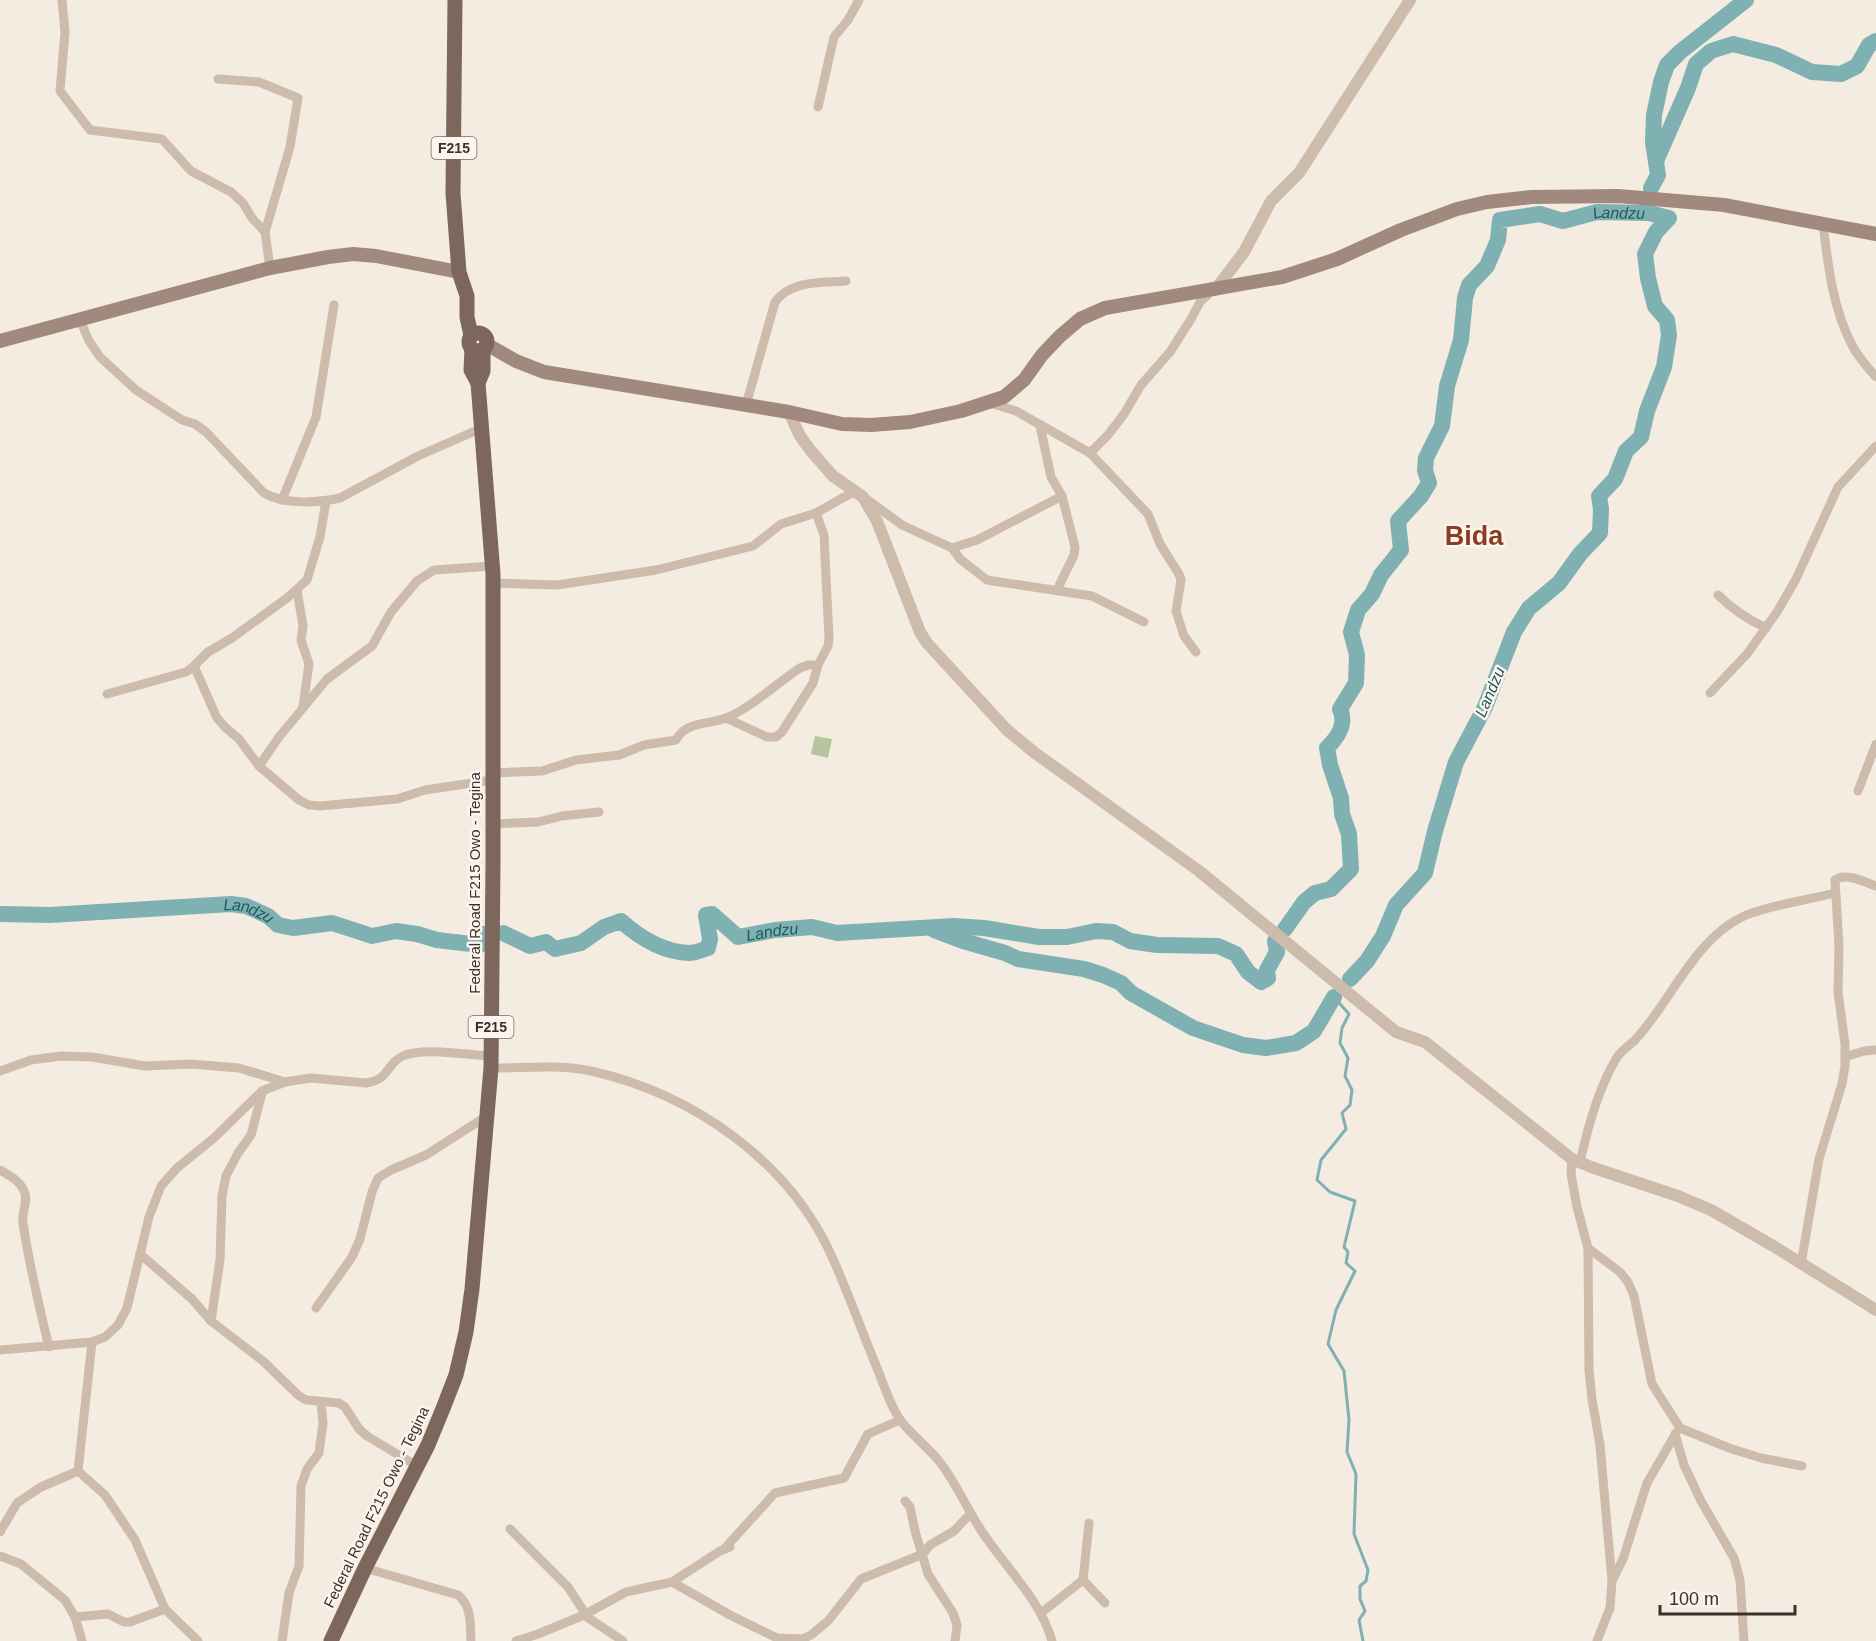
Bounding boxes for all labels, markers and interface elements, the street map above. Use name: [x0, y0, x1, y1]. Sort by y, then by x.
road number: F215: [432, 137, 476, 159]
water label: Landzu: [1590, 203, 1645, 221]
district label: Bida: [1445, 521, 1504, 551]
water label: Landzu: [1472, 664, 1508, 719]
street label: Federal Road F215 Owo - Tegina: [466, 772, 483, 994]
water label: Landzu: [223, 895, 278, 926]
water label: Landzu: [745, 920, 799, 944]
road number: F215: [468, 1016, 514, 1038]
street label: Federal Road F215 Owo - Tegina: [320, 1403, 432, 1610]
scale bar: [1660, 1578, 1795, 1616]
text: 100 m: [1669, 1589, 1719, 1609]

